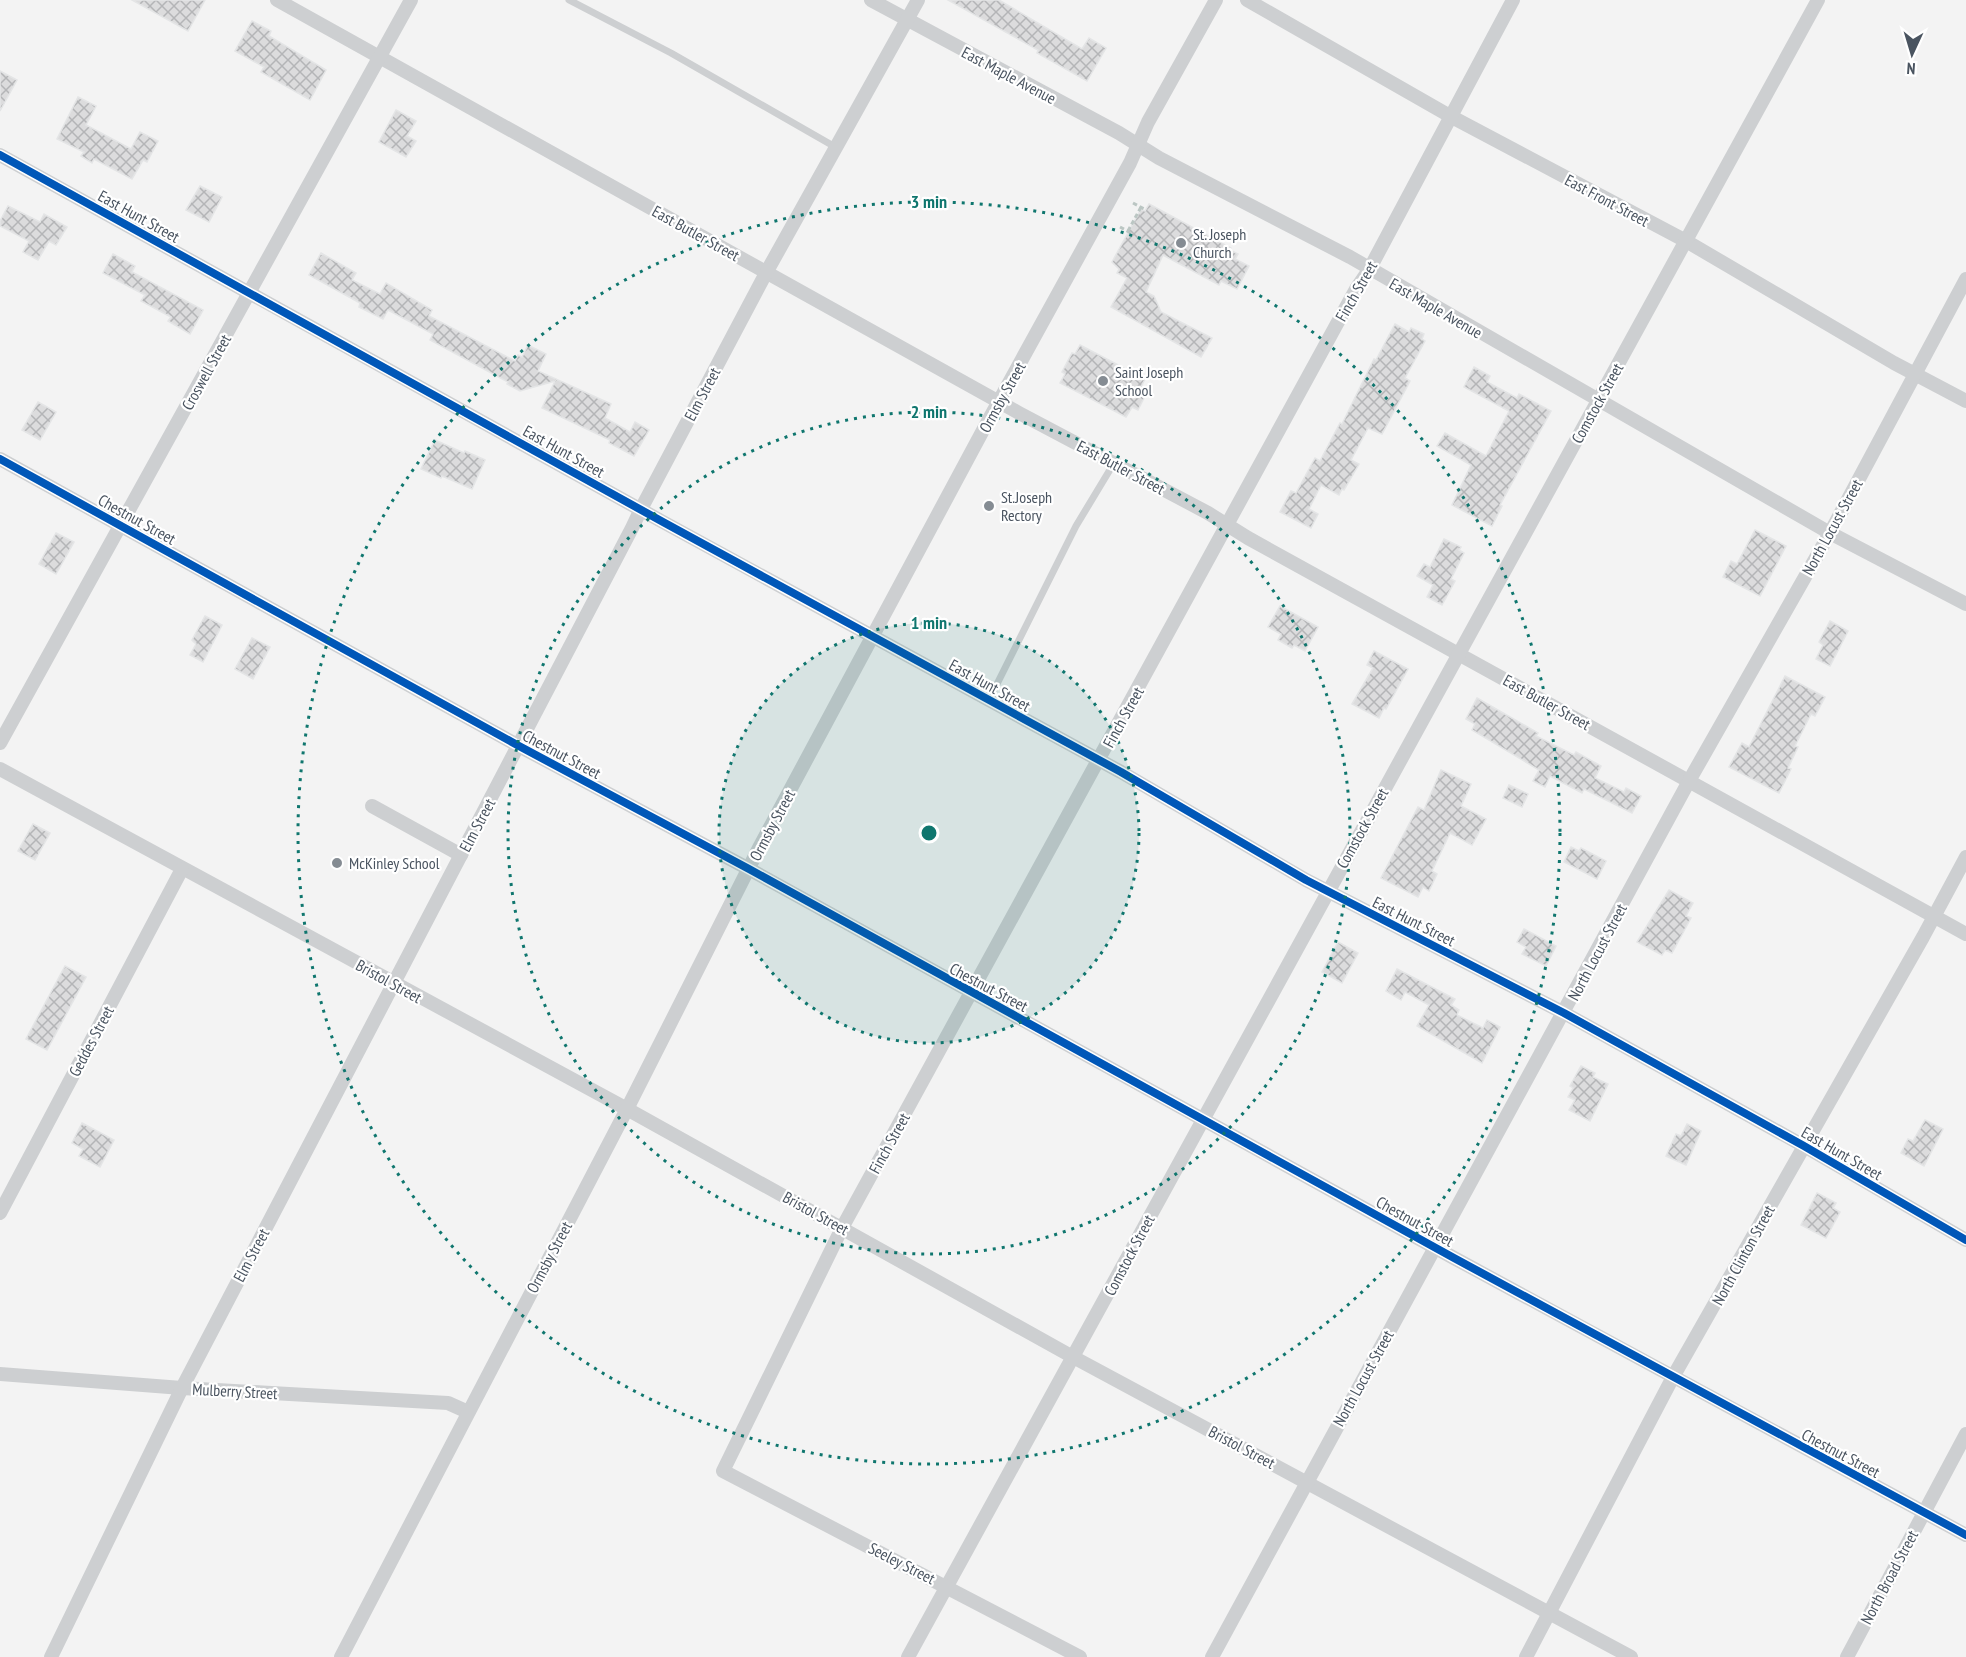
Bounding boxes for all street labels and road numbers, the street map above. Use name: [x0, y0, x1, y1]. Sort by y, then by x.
street label: East Maple Avenue: [958, 42, 1060, 108]
street label: East Front Street: [1562, 170, 1653, 231]
street label: East Hunt Street: [95, 185, 184, 247]
street label: East Butler Street: [649, 201, 744, 265]
street label: Finch Street: [1331, 257, 1382, 325]
street label: East Maple Avenue: [1386, 273, 1486, 343]
street label: Croswell Street: [177, 330, 235, 413]
street label: Ormsby Street: [974, 358, 1030, 436]
street label: Comstock Street: [1567, 359, 1628, 447]
street label: Elm Street: [680, 363, 725, 424]
street label: East Hunt Street: [520, 420, 609, 482]
street label: East Butler Street: [1074, 436, 1169, 499]
street label: North Locust Street: [1797, 475, 1867, 579]
street label: Chestnut Street: [95, 489, 180, 549]
street label: East Hunt Street: [946, 654, 1035, 716]
street label: East Butler Street: [1500, 670, 1595, 734]
street label: Finch Street: [1098, 683, 1148, 751]
street label: Chestnut Street: [519, 725, 605, 783]
street label: Comstock Street: [1332, 784, 1393, 872]
street label: Ormsby Street: [745, 785, 799, 864]
street label: Elm Street: [455, 794, 500, 855]
street label: East Hunt Street: [1369, 892, 1459, 951]
street label: North Locust Street: [1563, 900, 1631, 1004]
street label: Bristol Street: [353, 955, 426, 1008]
street label: Chestnut Street: [946, 958, 1032, 1016]
street label: Geddes Street: [64, 1002, 118, 1080]
street label: Finch Street: [864, 1109, 914, 1177]
street label: East Hunt Street: [1798, 1122, 1886, 1184]
street label: Bristol Street: [780, 1187, 853, 1240]
street label: Chestnut Street: [1373, 1191, 1458, 1251]
street label: North Clinton Street: [1707, 1201, 1779, 1309]
street label: Comstock Street: [1099, 1211, 1159, 1299]
street label: Ormsby Street: [522, 1217, 576, 1296]
street label: Elm Street: [229, 1224, 274, 1285]
street label: North Locust Street: [1328, 1326, 1398, 1430]
street label: Mulberry Street: [192, 1379, 279, 1403]
street label: Bristol Street: [1205, 1421, 1279, 1473]
street label: Chestnut Street: [1798, 1424, 1884, 1482]
street label: North Broad Street: [1856, 1526, 1922, 1628]
street label: Seeley Street: [865, 1538, 939, 1589]

